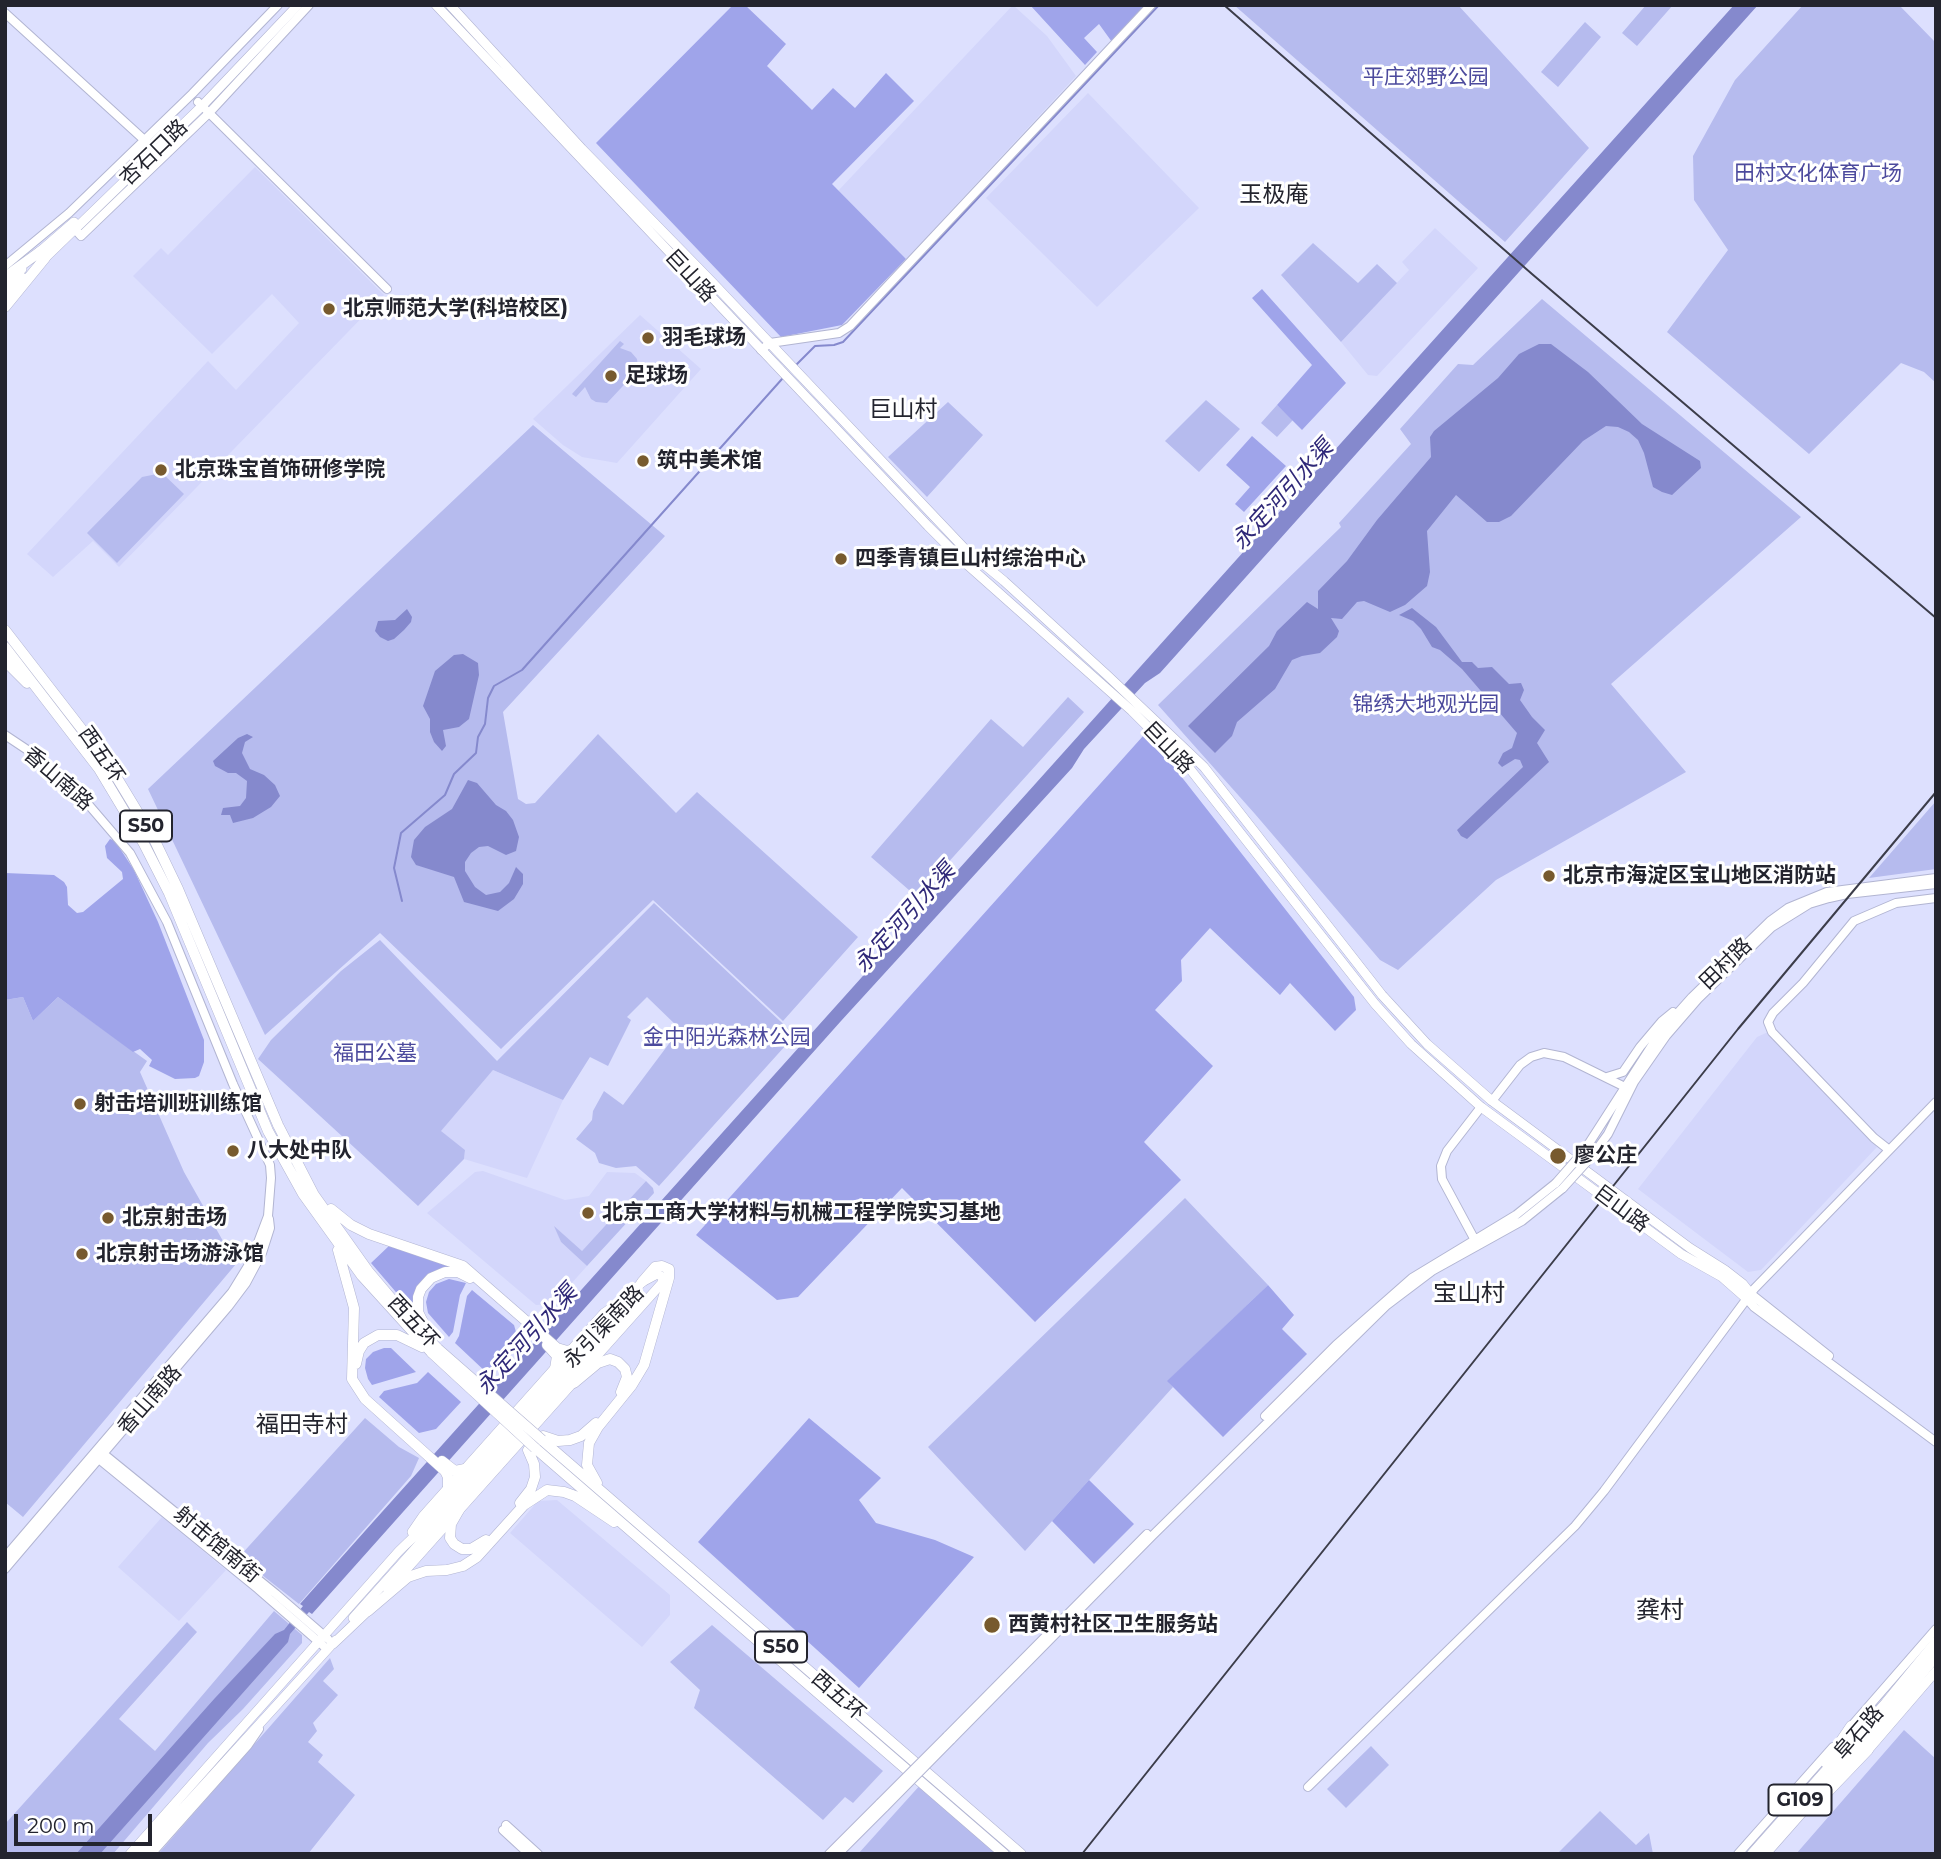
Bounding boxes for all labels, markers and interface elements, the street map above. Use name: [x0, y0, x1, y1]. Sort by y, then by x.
park label: 平庄郊野公园: [1363, 65, 1489, 91]
street label: 杏石口路: [115, 115, 193, 191]
park label: 田村文化体育广场: [1734, 161, 1902, 187]
district label: 玉极庵: [1240, 181, 1308, 209]
street label: 巨山路: [659, 244, 721, 308]
place label: 北京师范大学(科培校区): [343, 296, 568, 322]
marker: 北京师范大学(科培校区): [321, 301, 337, 317]
place label: 羽毛球场: [662, 325, 746, 351]
marker: 羽毛球场: [640, 330, 656, 346]
place label: 足球场: [625, 363, 688, 389]
marker: 足球场: [603, 368, 619, 384]
district label: 巨山村: [869, 396, 937, 424]
water label: 永定河引水渠: [1227, 434, 1339, 556]
place label: 筑中美术馆: [657, 448, 762, 474]
marker: 筑中美术馆: [635, 453, 651, 469]
place label: 北京珠宝首饰研修学院: [175, 457, 385, 483]
marker: 北京珠宝首饰研修学院: [153, 462, 169, 478]
place label: 四季青镇巨山村综治中心: [855, 546, 1086, 572]
marker: 四季青镇巨山村综治中心: [833, 551, 849, 567]
park label: 锦绣大地观光园: [1353, 692, 1499, 718]
street label: 巨山路: [1137, 717, 1199, 779]
street label: 西五环: [73, 722, 129, 788]
street label: 香山南路: [18, 742, 98, 816]
road number: S50: [120, 810, 172, 842]
water label: 永定河引水渠: [849, 857, 961, 979]
place label: 北京市海淀区宝山地区消防站: [1563, 863, 1836, 889]
marker: 北京市海淀区宝山地区消防站: [1541, 868, 1557, 884]
street label: 田村路: [1695, 933, 1757, 995]
park label: 金中阳光森林公园: [643, 1025, 811, 1051]
park label: 福田公墓: [333, 1041, 417, 1067]
place label: 射击培训班训练馆: [94, 1091, 262, 1117]
marker: 射击培训班训练馆: [72, 1096, 88, 1112]
place label: 八大处中队: [247, 1138, 352, 1164]
marker: 八大处中队: [225, 1143, 241, 1159]
place label: 廖公庄: [1574, 1143, 1637, 1169]
marker: 廖公庄: [1548, 1146, 1568, 1166]
street label: 巨山路: [1588, 1180, 1654, 1238]
place label: 北京工商大学材料与机械工程学院实习基地: [602, 1200, 1001, 1226]
place label: 北京射击场: [122, 1205, 227, 1231]
marker: 北京工商大学材料与机械工程学院实习基地: [580, 1205, 596, 1221]
marker: 北京射击场: [100, 1210, 116, 1226]
place label: 北京射击场游泳馆: [96, 1241, 264, 1267]
marker: 北京射击场游泳馆: [74, 1246, 90, 1262]
water label: 永定河引水渠: [471, 1279, 583, 1401]
street label: 永引渠南路: [558, 1280, 650, 1374]
district label: 宝山村: [1433, 1280, 1505, 1308]
street label: 西五环: [382, 1290, 444, 1354]
street label: 香山南路: [113, 1360, 187, 1440]
district label: 福田寺村: [256, 1411, 348, 1439]
street label: 射击馆南街: [169, 1502, 265, 1588]
district label: 龚村: [1636, 1597, 1684, 1625]
place label: 西黄村社区卫生服务站: [1008, 1612, 1218, 1638]
marker: 西黄村社区卫生服务站: [982, 1615, 1002, 1635]
road number: S50: [755, 1632, 807, 1662]
street label: 西五环: [806, 1666, 870, 1726]
street label: 阜石路: [1829, 1701, 1889, 1765]
road number: G109: [1769, 1784, 1832, 1816]
scale bar: [18, 1800, 156, 1844]
text: 200 m: [27, 1813, 94, 1838]

